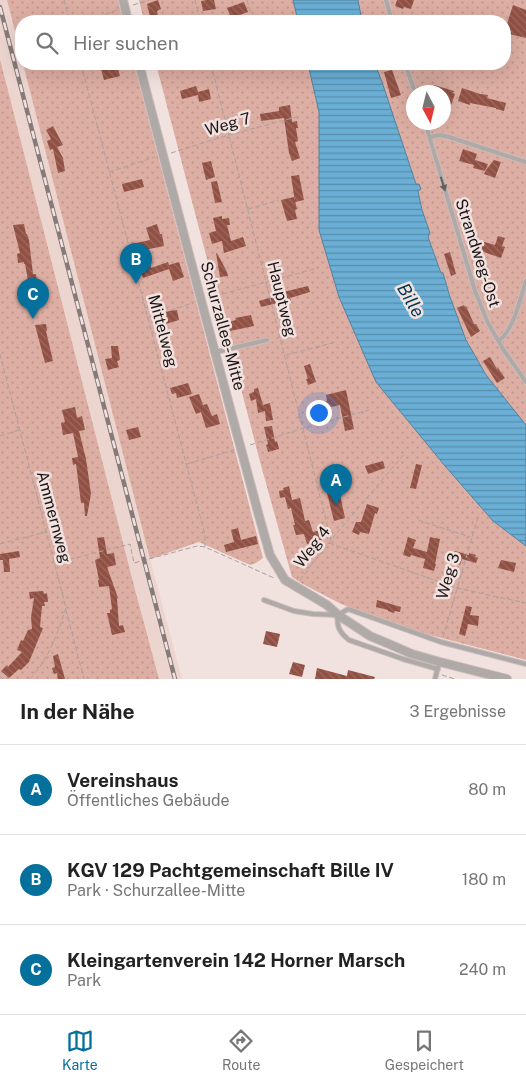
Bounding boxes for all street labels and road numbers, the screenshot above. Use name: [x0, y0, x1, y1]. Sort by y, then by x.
street label: Weg 7: [203, 108, 253, 140]
street label: Strandweg-Ost: [452, 196, 504, 310]
street label: Schurzallee-Mitte: [197, 259, 249, 393]
street label: Hauptweg: [263, 259, 301, 339]
street label: Mittelweg: [144, 293, 182, 369]
street label: Ammernweg: [33, 469, 75, 565]
street label: Weg 4: [290, 522, 334, 572]
street label: Weg 3: [432, 551, 464, 601]

